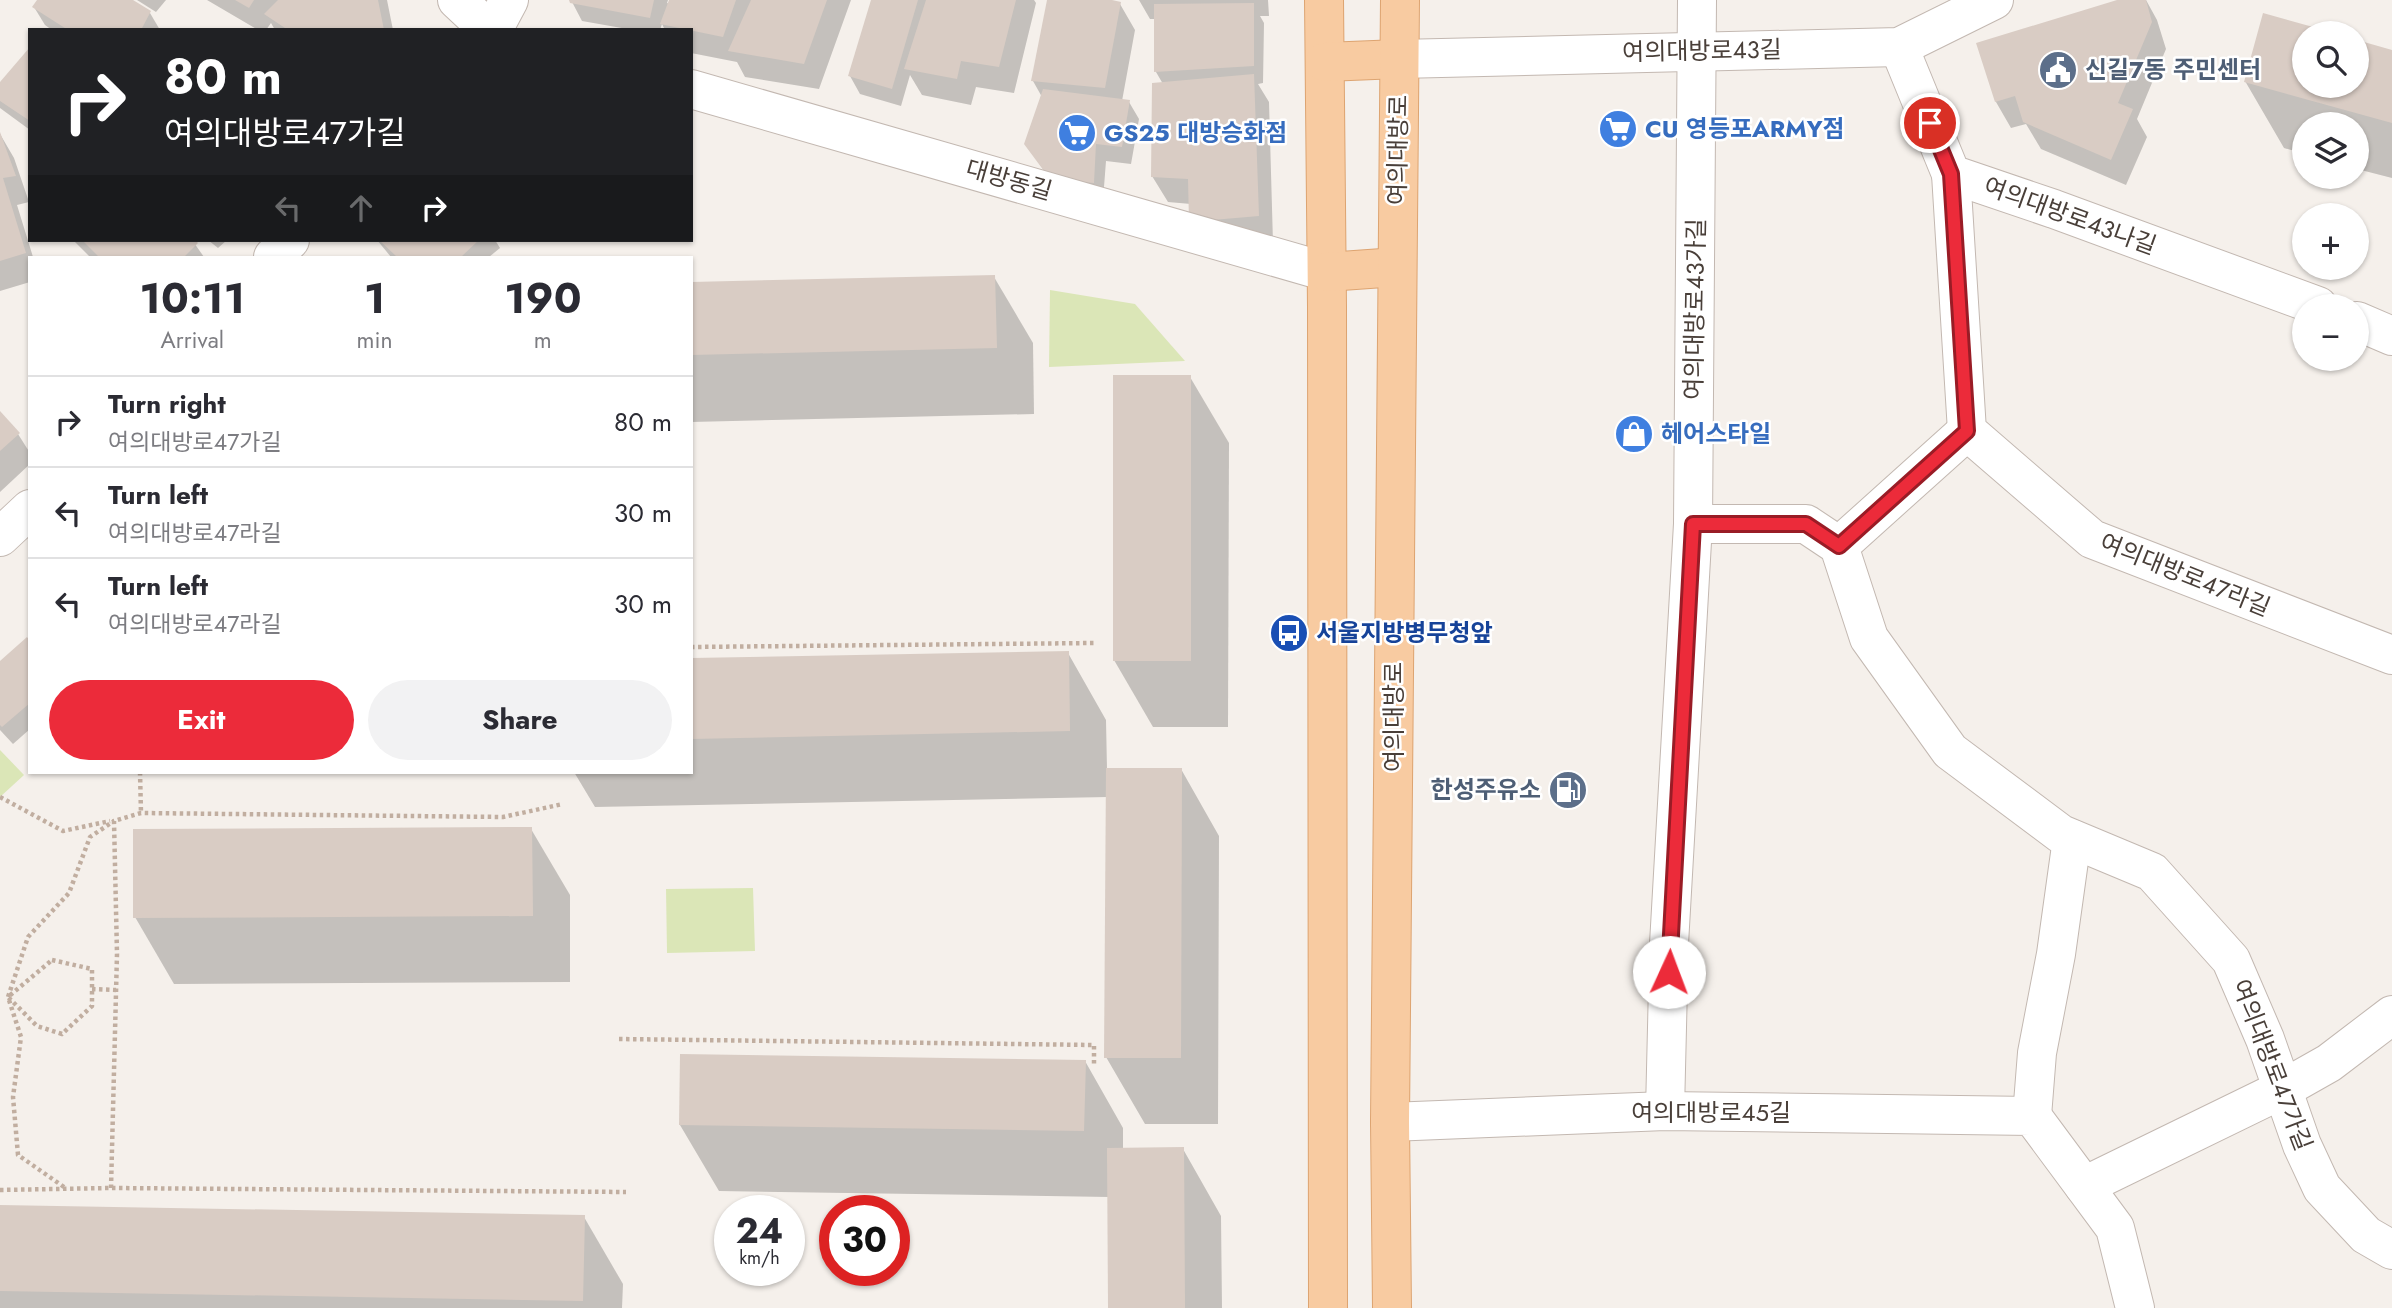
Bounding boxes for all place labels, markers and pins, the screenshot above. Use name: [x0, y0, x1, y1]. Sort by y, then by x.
public building icon: 신길7동 주민센터: [2037, 49, 2079, 91]
place label: 신길7동 주민센터: [2085, 52, 2261, 87]
pin: [1900, 93, 1960, 153]
supermarket icon: CU 영등포ARMY점: [1597, 108, 1639, 150]
place label: CU 영등포ARMY점: [1645, 111, 1845, 146]
supermarket icon: GS25 대방승화점: [1056, 112, 1098, 154]
place label: GS25 대방승화점: [1104, 115, 1287, 150]
shop icon: 헤어스타일: [1613, 413, 1655, 455]
place label: 헤어스타일: [1661, 416, 1771, 451]
bus stop icon: 서울지방병무청앞: [1268, 612, 1310, 654]
place label: 서울지방병무청앞: [1316, 615, 1493, 650]
fuel station icon: 한성주유소: [1547, 769, 1589, 811]
place label: 한성주유소: [1431, 772, 1541, 807]

